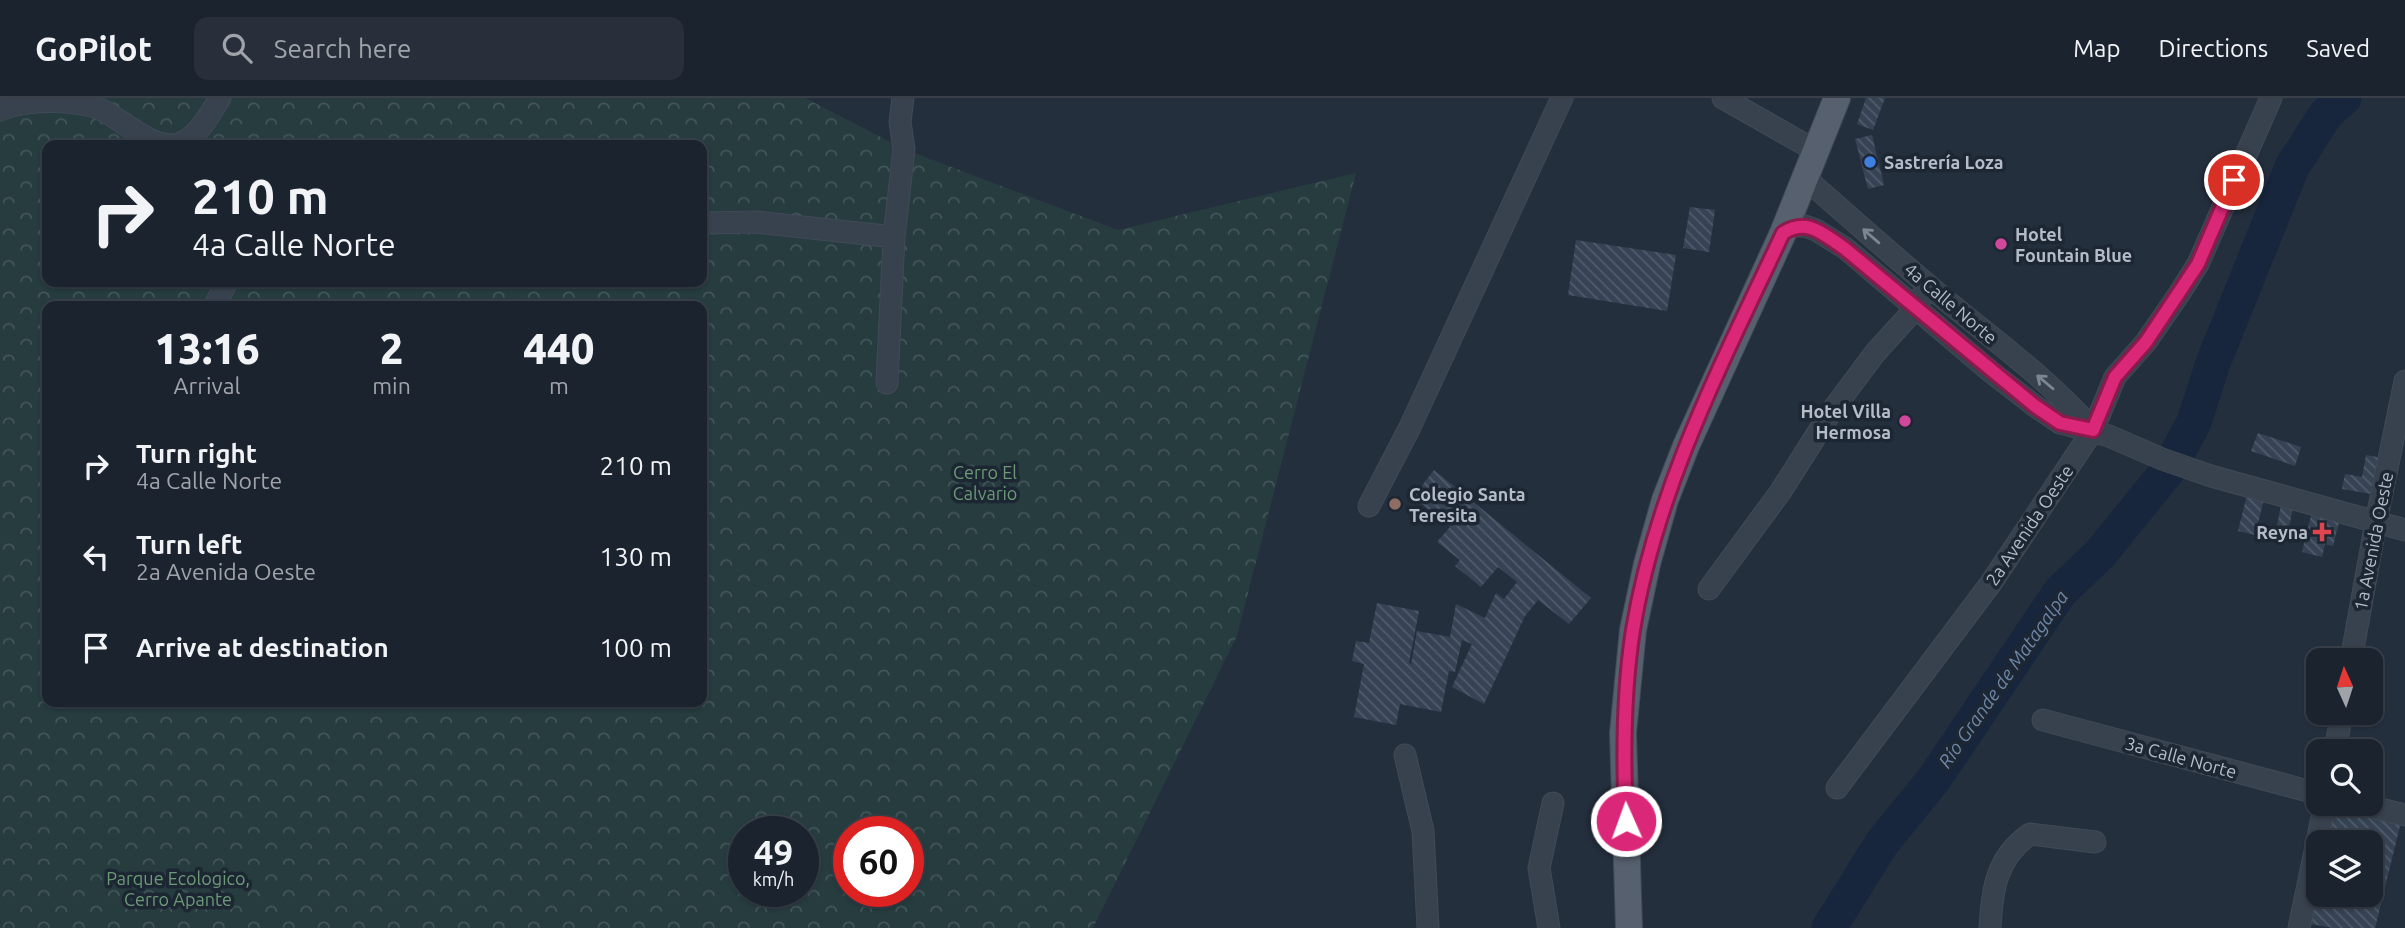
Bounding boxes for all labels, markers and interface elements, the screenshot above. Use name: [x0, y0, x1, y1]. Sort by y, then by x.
search box: [194, 17, 684, 80]
icon: search: [218, 29, 256, 67]
text: GoPilot: [35, 30, 152, 67]
text: Search here: [274, 34, 411, 63]
text: Map: [2073, 35, 2120, 62]
text: Directions: [2158, 35, 2268, 62]
text: Saved: [2306, 35, 2370, 62]
pin: [2204, 150, 2264, 210]
place label: Sastrería Loza: [1884, 152, 2003, 172]
marker: Sastrería Loza: [1862, 154, 1878, 170]
icon: arrive: [2215, 161, 2253, 199]
icon: right: [77, 168, 168, 259]
text: 210 m: [192, 168, 329, 223]
place label: Hotel Fountain Blue: [2015, 224, 2132, 265]
text: 4a Calle Norte: [192, 226, 396, 262]
one-way arrow: [1862, 228, 1880, 244]
marker: Hotel Fountain Blue: [1993, 236, 2009, 252]
street label: 4a Calle Norte: [1901, 259, 2001, 347]
text: 13:16: [155, 325, 260, 372]
text: 2: [380, 325, 403, 372]
text: 440: [523, 325, 594, 372]
text: Arrival: [174, 373, 241, 398]
text: min: [372, 373, 411, 398]
text: m: [549, 373, 569, 398]
one-way arrow: [2037, 374, 2055, 390]
place label: Hotel Villa Hermosa: [1800, 401, 1891, 442]
marker: Hotel Villa Hermosa: [1897, 413, 1913, 429]
text: Turn right: [136, 439, 257, 468]
icon: right: [77, 447, 115, 485]
text: 210 m: [600, 451, 672, 480]
street label: 2a Avenida Oeste: [1981, 461, 2077, 589]
park label: Cerro El Calvario: [953, 462, 1017, 503]
text: 4a Calle Norte: [136, 468, 282, 493]
street label: 1a Avenida Oeste: [2350, 470, 2396, 612]
place label: Colegio Santa Teresita: [1409, 484, 1526, 525]
marker: Colegio Santa Teresita: [1387, 496, 1403, 512]
place label: Reyna: [2256, 522, 2308, 542]
marker: Reyna: [2314, 524, 2330, 540]
text: Turn left: [136, 530, 242, 559]
icon: left: [77, 538, 115, 576]
text: 130 m: [600, 542, 672, 571]
text: 2a Avenida Oeste: [136, 559, 316, 584]
water label: Río Grande de Matagalpa: [1933, 586, 2073, 772]
icon: arrive: [77, 629, 115, 667]
text: Arrive at destination: [136, 633, 389, 662]
text: 100 m: [600, 633, 672, 662]
north arrow: [2306, 648, 2384, 724]
map controls: [2306, 648, 2383, 907]
street label: 3a Calle Norte: [2123, 733, 2239, 781]
button: search: [2306, 739, 2383, 816]
position arrow: [1589, 784, 1663, 858]
speed limit sign: 60: [833, 816, 924, 907]
button: layers: [2306, 830, 2383, 907]
text: 49: [754, 832, 793, 872]
park label: Parque Ecologico, Cerro Apante: [106, 868, 250, 909]
text: km/h: [753, 869, 794, 889]

